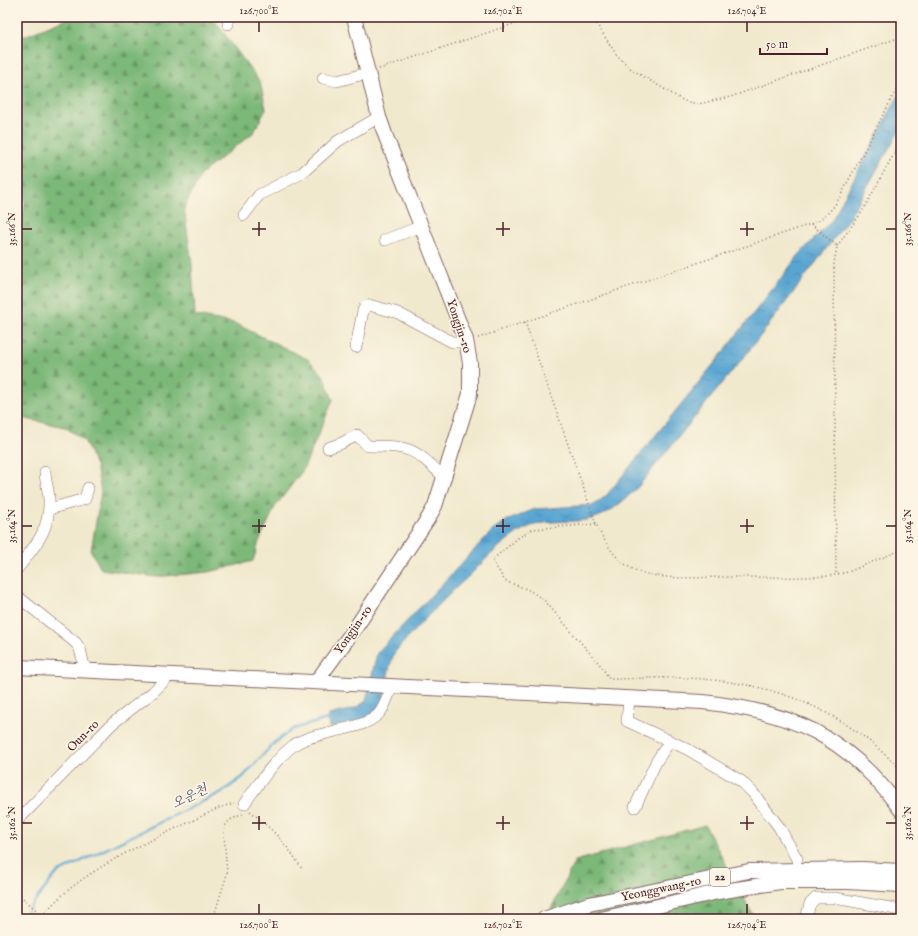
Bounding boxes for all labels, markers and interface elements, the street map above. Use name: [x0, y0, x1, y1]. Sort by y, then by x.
text: 126.700°E: [240, 5, 278, 18]
text: 126.702°E: [484, 5, 522, 18]
text: 126.704°E: [728, 5, 766, 18]
scale bar: [760, 30, 827, 56]
text: 50 m: [766, 37, 788, 52]
text: 35.166°N: [6, 212, 19, 246]
text: 35.166°N: [902, 212, 915, 246]
street label: Yongjin-ro: [443, 297, 475, 355]
text: 35.164°N: [6, 509, 19, 543]
text: 35.164°N: [902, 509, 915, 543]
street label: Yongjin-ro: [331, 602, 375, 657]
street label: Oun-ro: [64, 717, 102, 755]
water label: 오운천: [169, 780, 212, 813]
text: 35.162°N: [6, 806, 19, 840]
text: 35.162°N: [902, 806, 915, 840]
road number: 22: [710, 868, 730, 886]
street label: Yeonggwang-ro: [620, 873, 703, 905]
text: 126.700°E: [240, 919, 278, 932]
text: 126.702°E: [484, 919, 522, 932]
text: 126.704°E: [728, 919, 766, 932]

